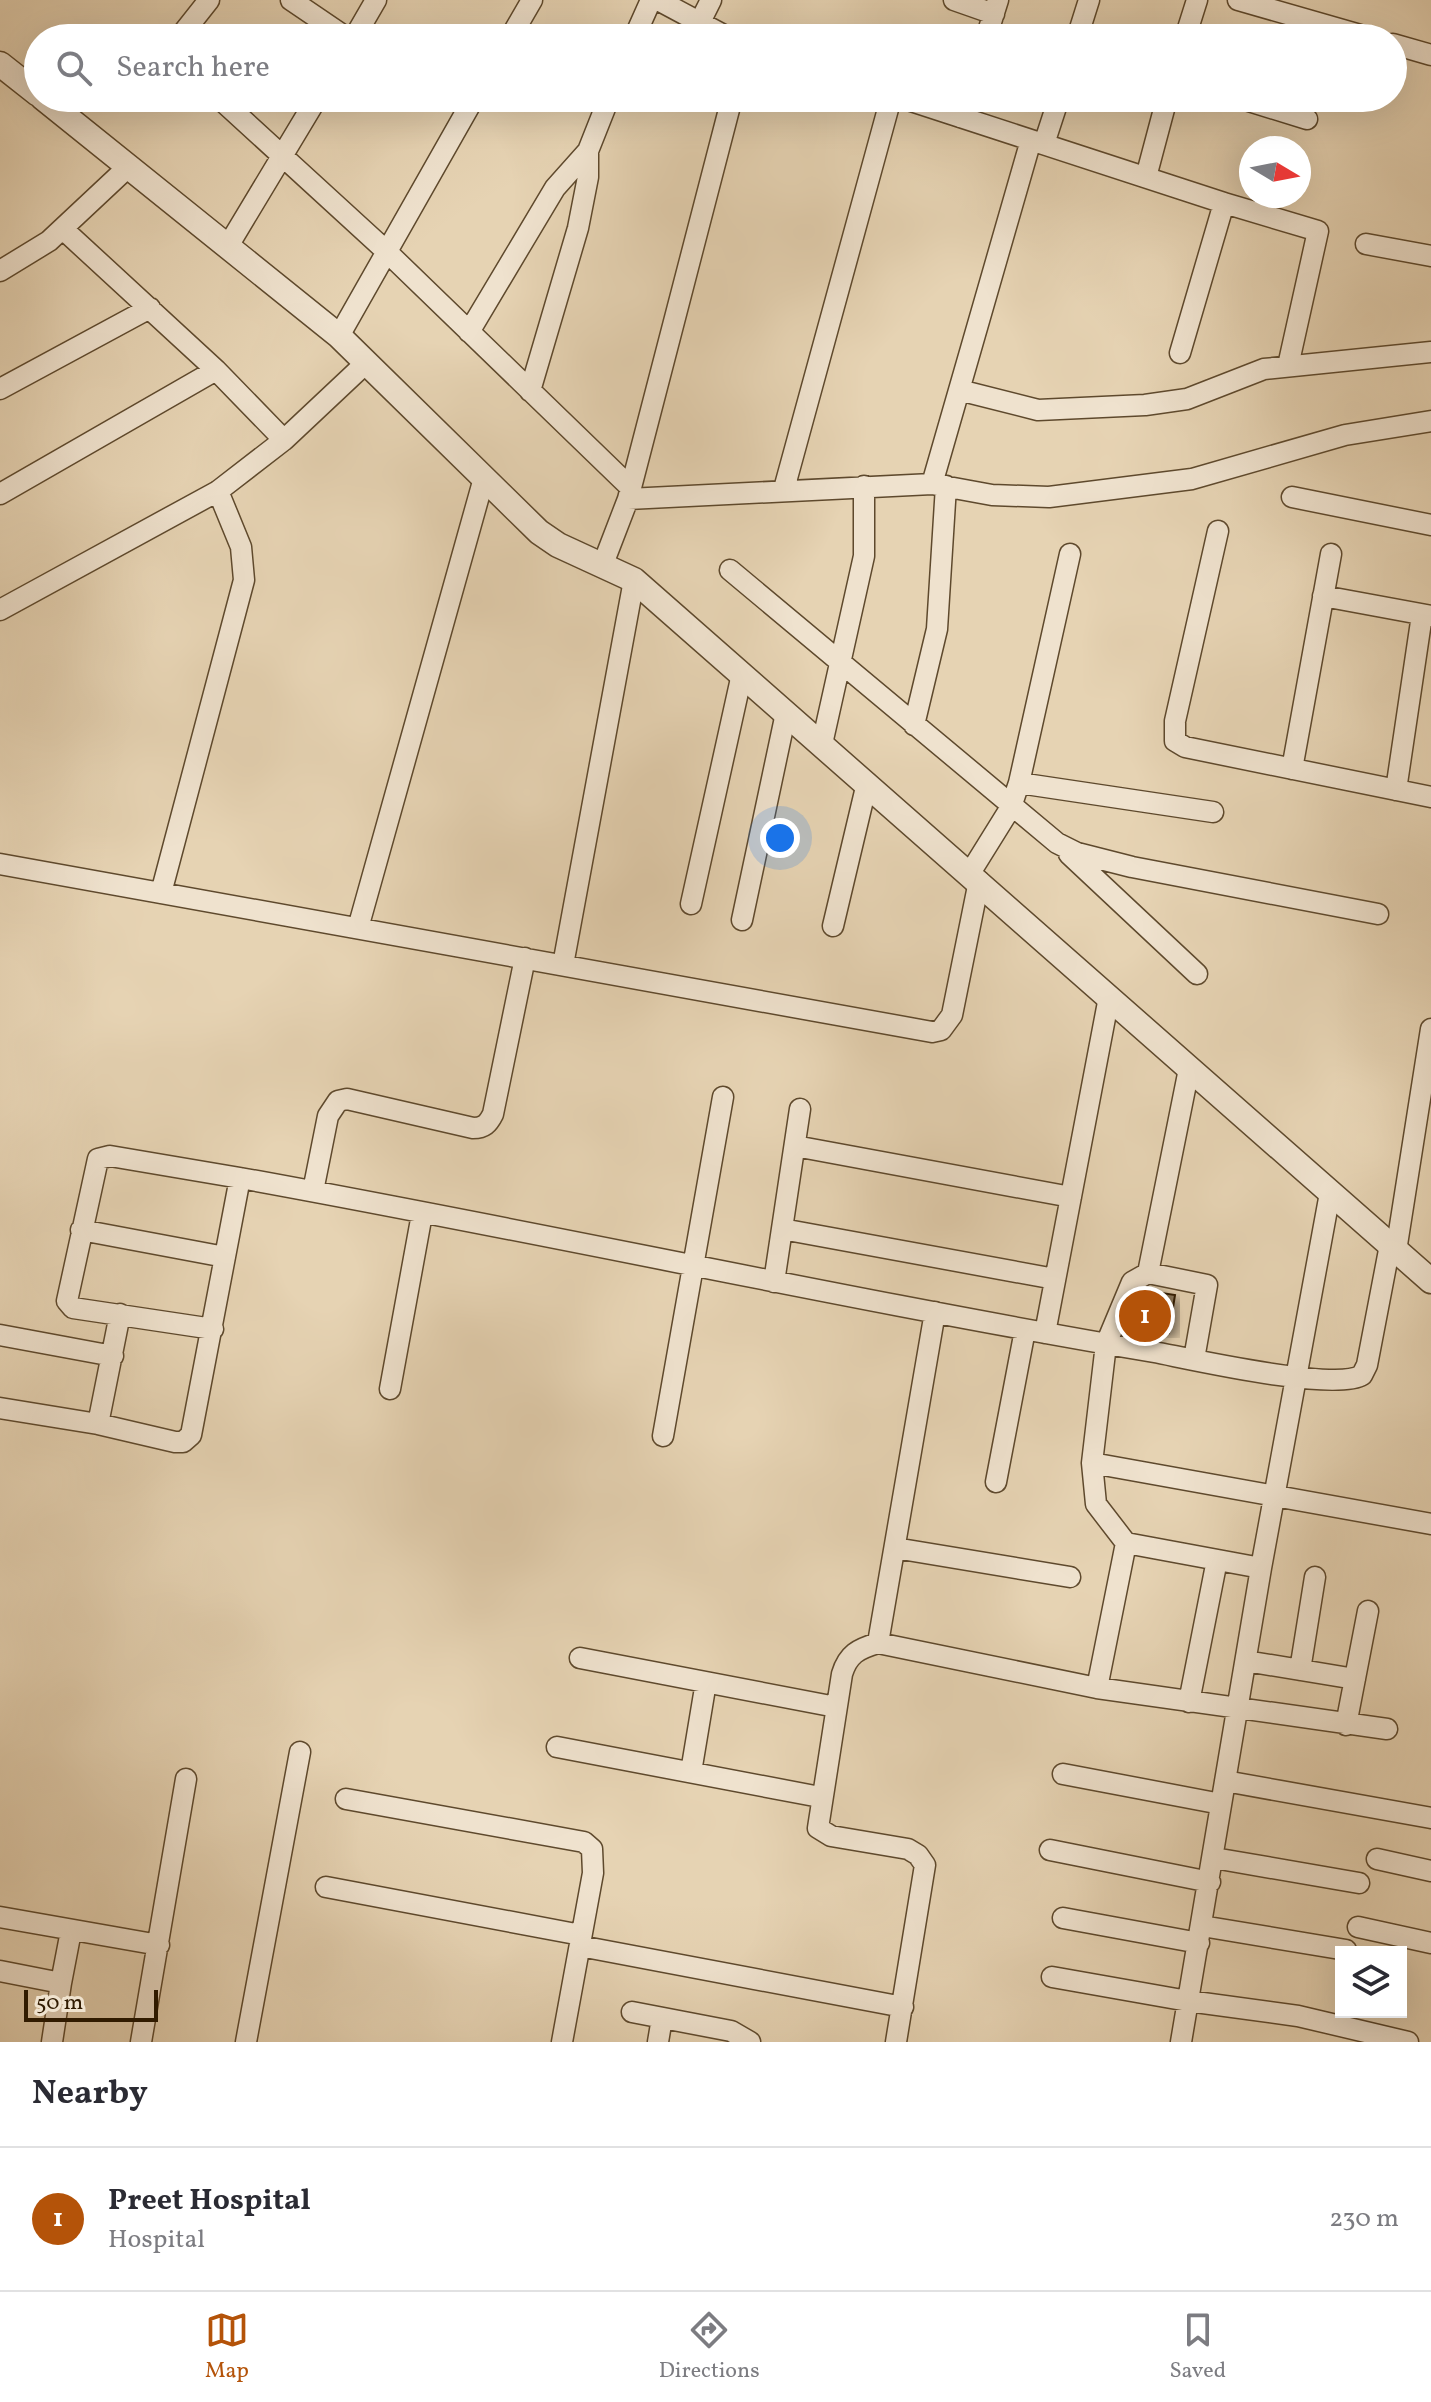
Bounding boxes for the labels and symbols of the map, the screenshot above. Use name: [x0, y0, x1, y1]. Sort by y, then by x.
north arrow: [1239, 136, 1311, 208]
your location: [760, 818, 800, 858]
pin: 1: [1119, 1286, 1171, 1346]
scale bar: [24, 1986, 158, 2022]

